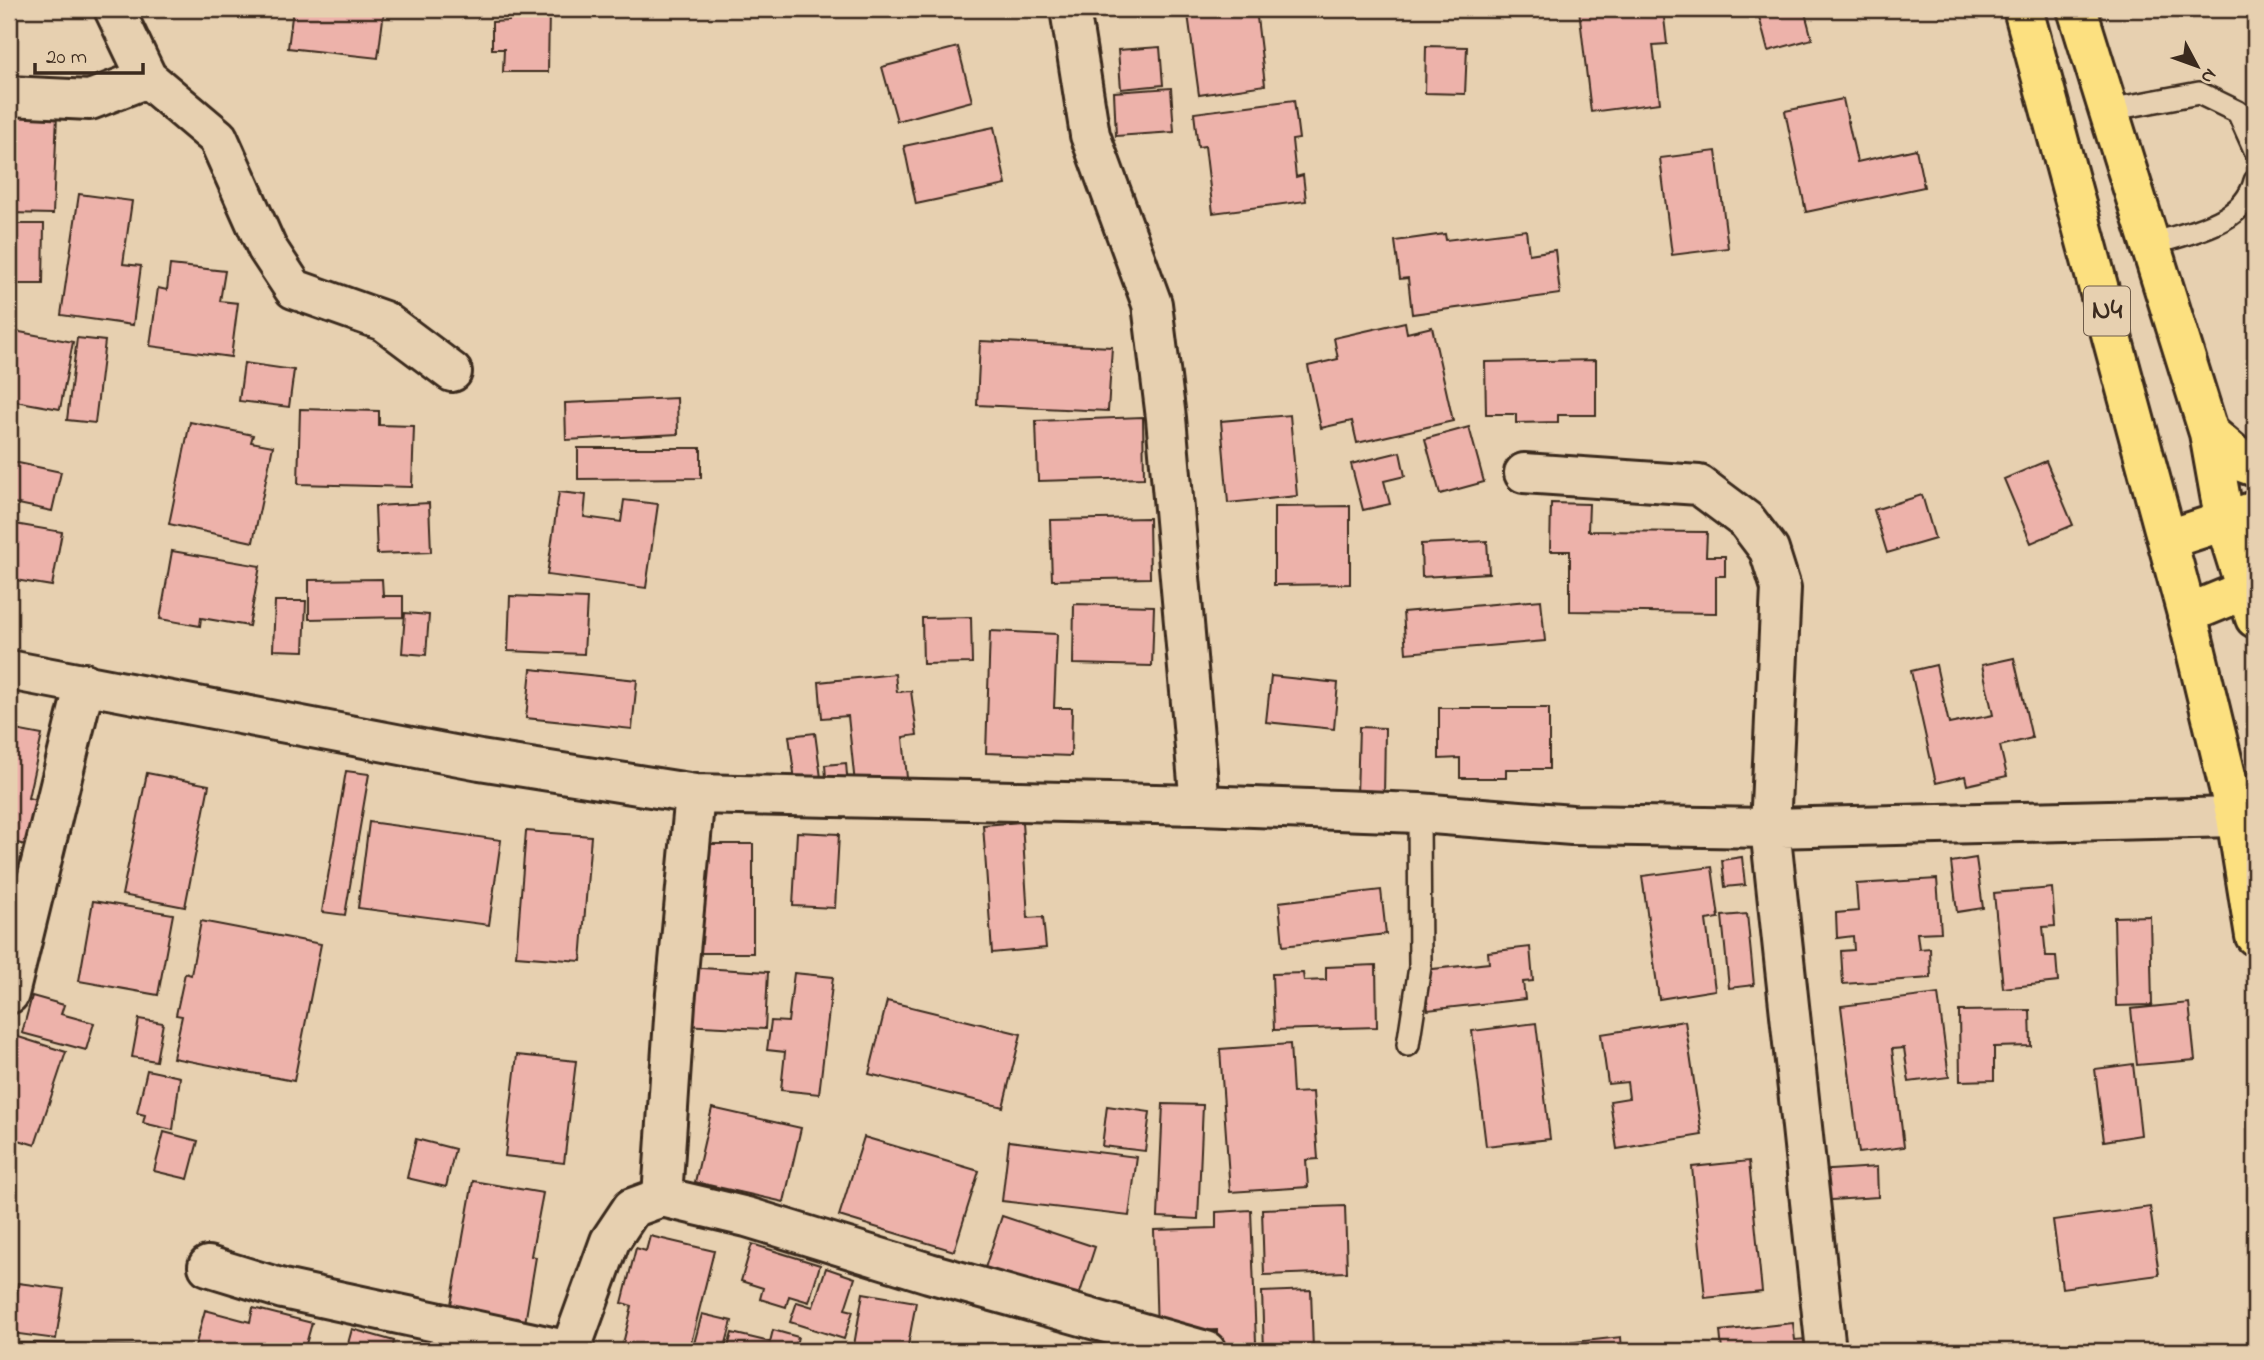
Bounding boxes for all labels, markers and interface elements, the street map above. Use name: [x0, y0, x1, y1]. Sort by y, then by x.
scale bar: [35, 32, 144, 76]
north arrow: [2162, 32, 2232, 102]
text: 20 m: [46, 43, 87, 73]
text: N: [2193, 62, 2222, 89]
road number: N4: [2084, 286, 2130, 336]

